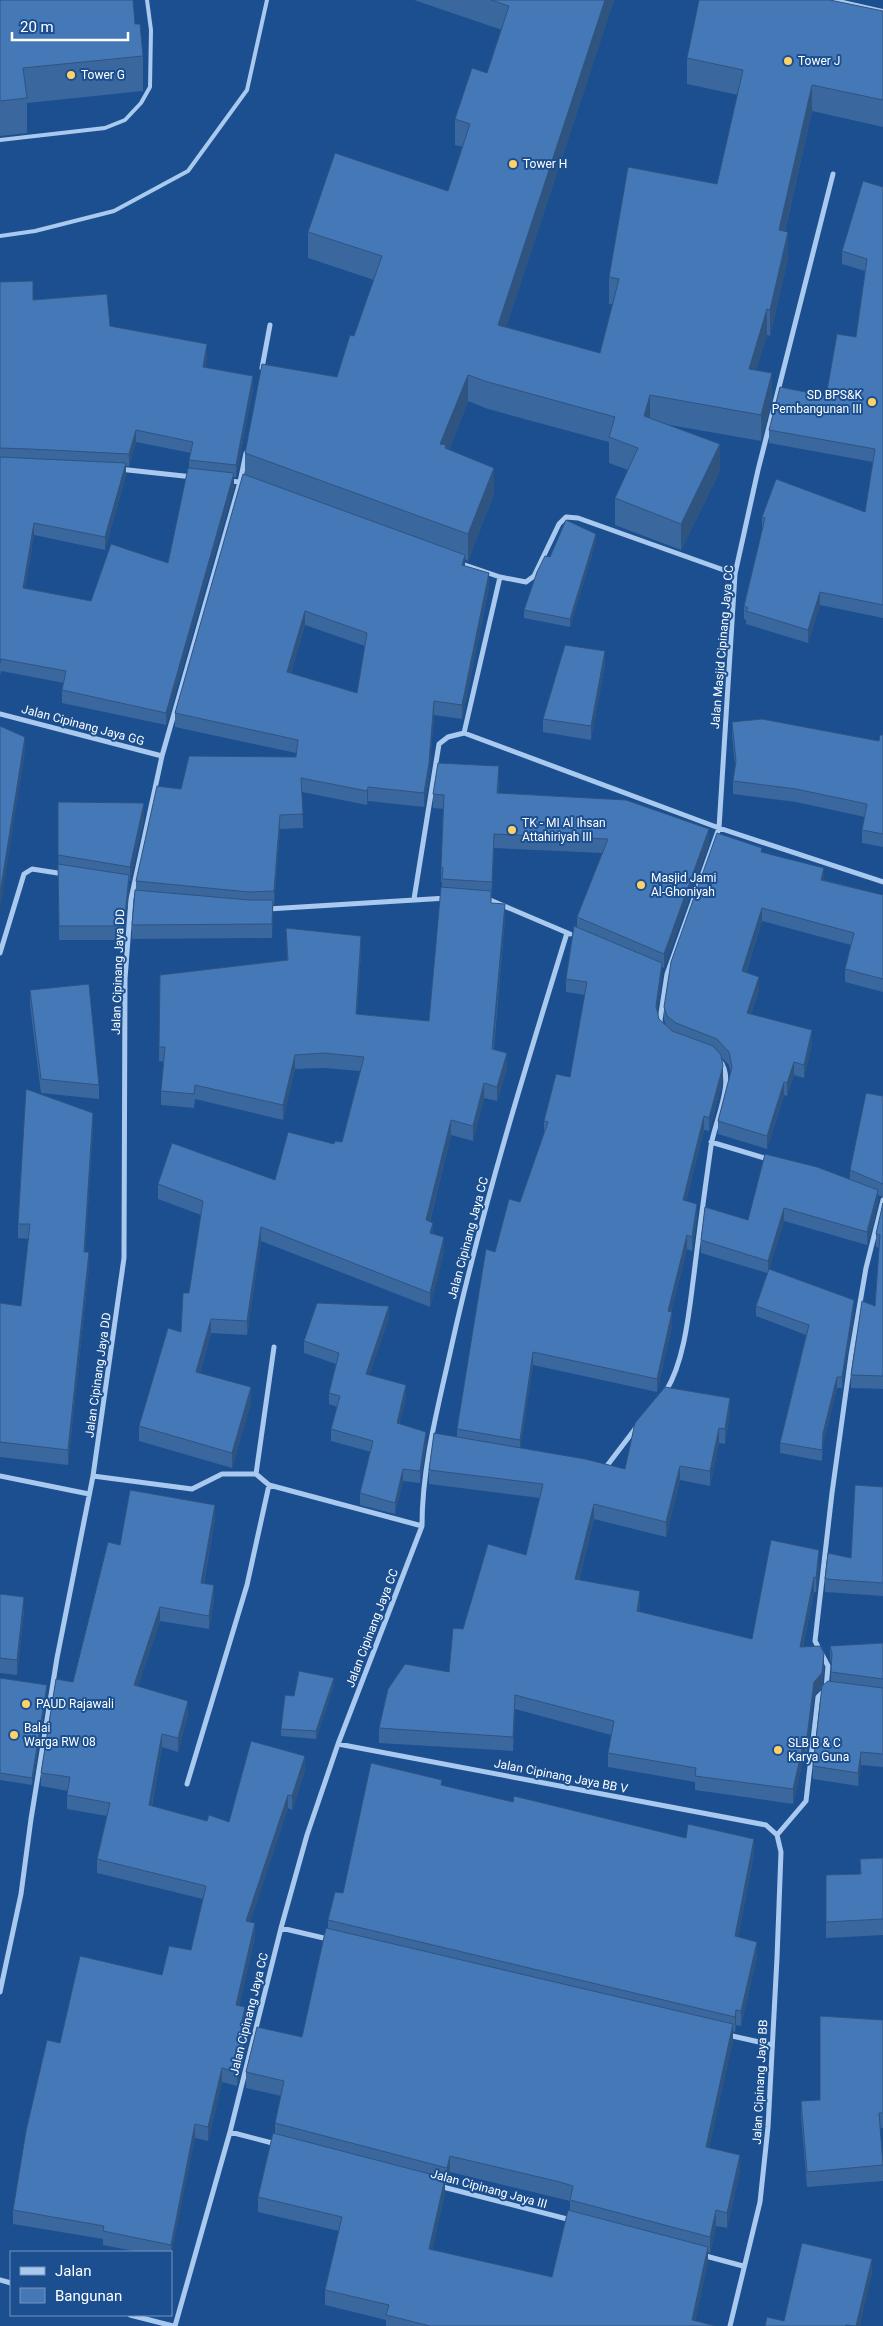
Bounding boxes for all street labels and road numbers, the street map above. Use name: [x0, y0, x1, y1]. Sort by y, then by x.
street label: Jalan Masjid Cipinang Jaya CC: [708, 564, 736, 730]
street label: Jalan Cipinang Jaya GG: [20, 702, 146, 748]
street label: Jalan Cipinang Jaya DD: [109, 909, 127, 1035]
street label: Jalan Cipinang Jaya CC: [445, 1175, 491, 1301]
street label: Jalan Cipinang Jaya DD: [82, 1312, 114, 1438]
street label: Jalan Cipinang Jaya CC: [343, 1567, 401, 1689]
street label: Jalan Cipinang Jaya BB V: [493, 1756, 629, 1796]
street label: Jalan Cipinang Jaya CC: [227, 1951, 271, 2077]
street label: Jalan Cipinang Jaya BB: [750, 2019, 770, 2145]
street label: Jalan Cipinang Jaya III: [429, 2167, 549, 2211]

